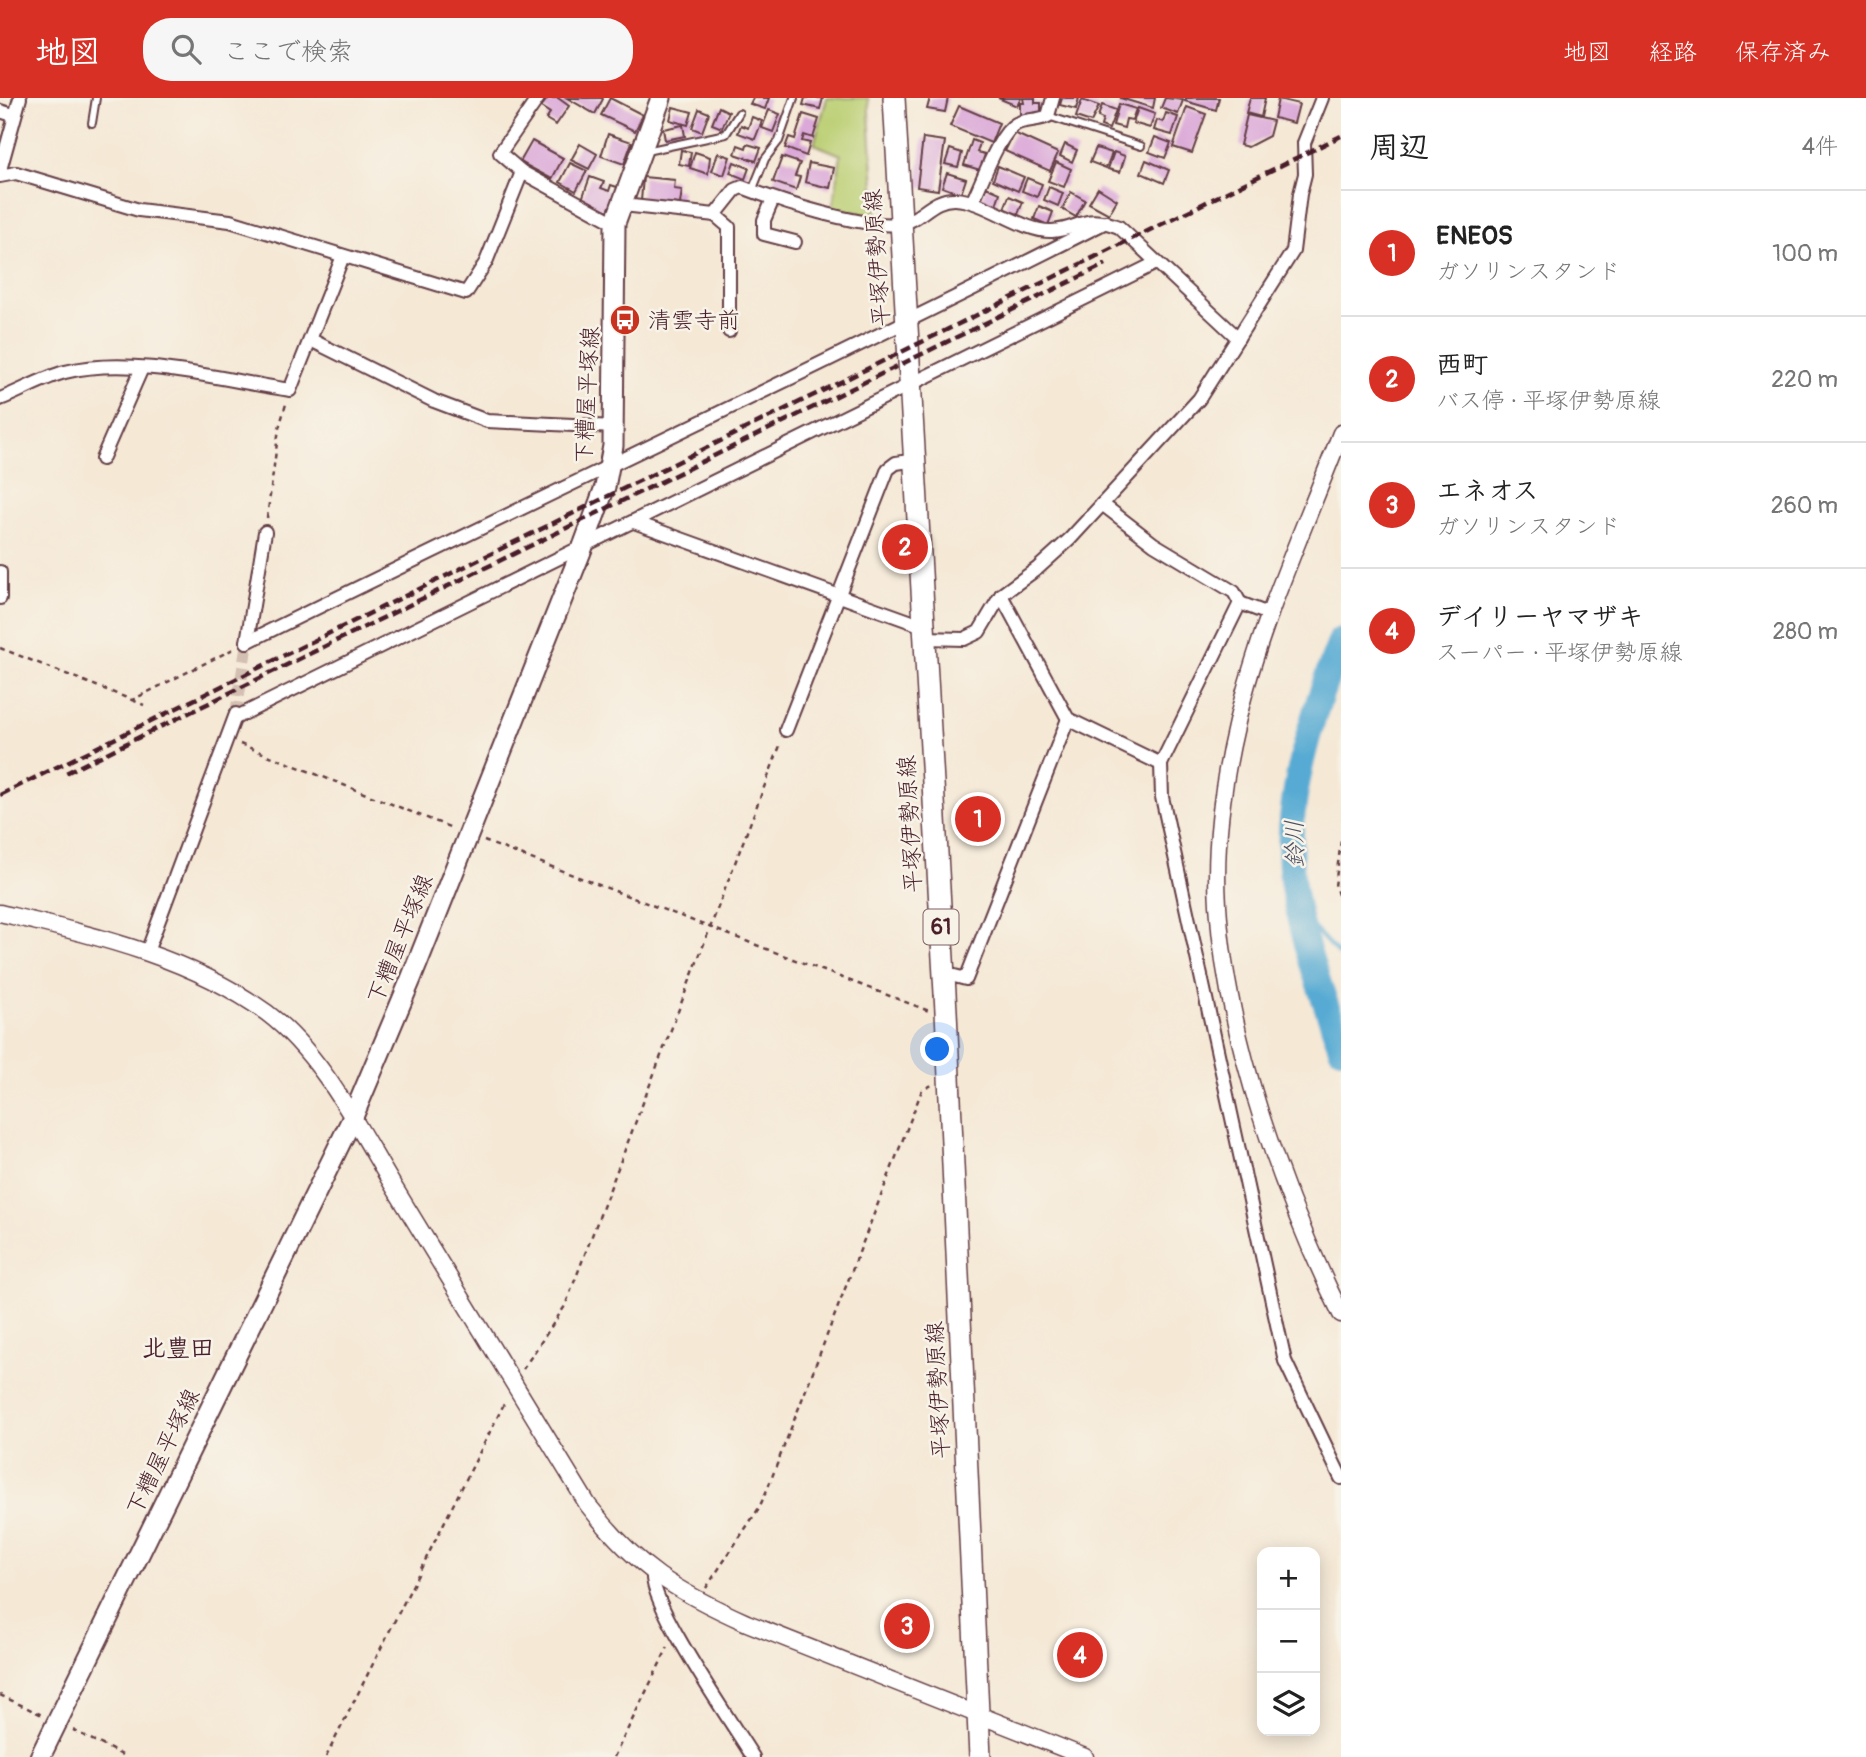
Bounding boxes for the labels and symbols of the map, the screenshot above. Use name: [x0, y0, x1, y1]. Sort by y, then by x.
street label: 平塚伊勢原線: [858, 188, 896, 328]
bus stop icon: 清雲寺前: [608, 303, 642, 337]
place label: 清雲寺前: [648, 306, 740, 335]
street label: 下糟屋平塚線: [569, 325, 605, 465]
pin: 2: [882, 521, 928, 573]
street label: 平塚伊勢原線: [892, 754, 928, 894]
pin: 1: [955, 793, 1001, 845]
water label: 鈴川: [1280, 820, 1310, 868]
street label: 下糟屋平塚線: [361, 870, 439, 1008]
road number: 61: [923, 910, 958, 944]
your location: [920, 1032, 954, 1066]
street label: 平塚伊勢原線: [920, 1320, 956, 1460]
district label: 北豊田: [142, 1334, 214, 1363]
street label: 下糟屋平塚線: [120, 1384, 206, 1520]
pin: 3: [884, 1600, 930, 1652]
pin: 4: [1057, 1629, 1103, 1681]

